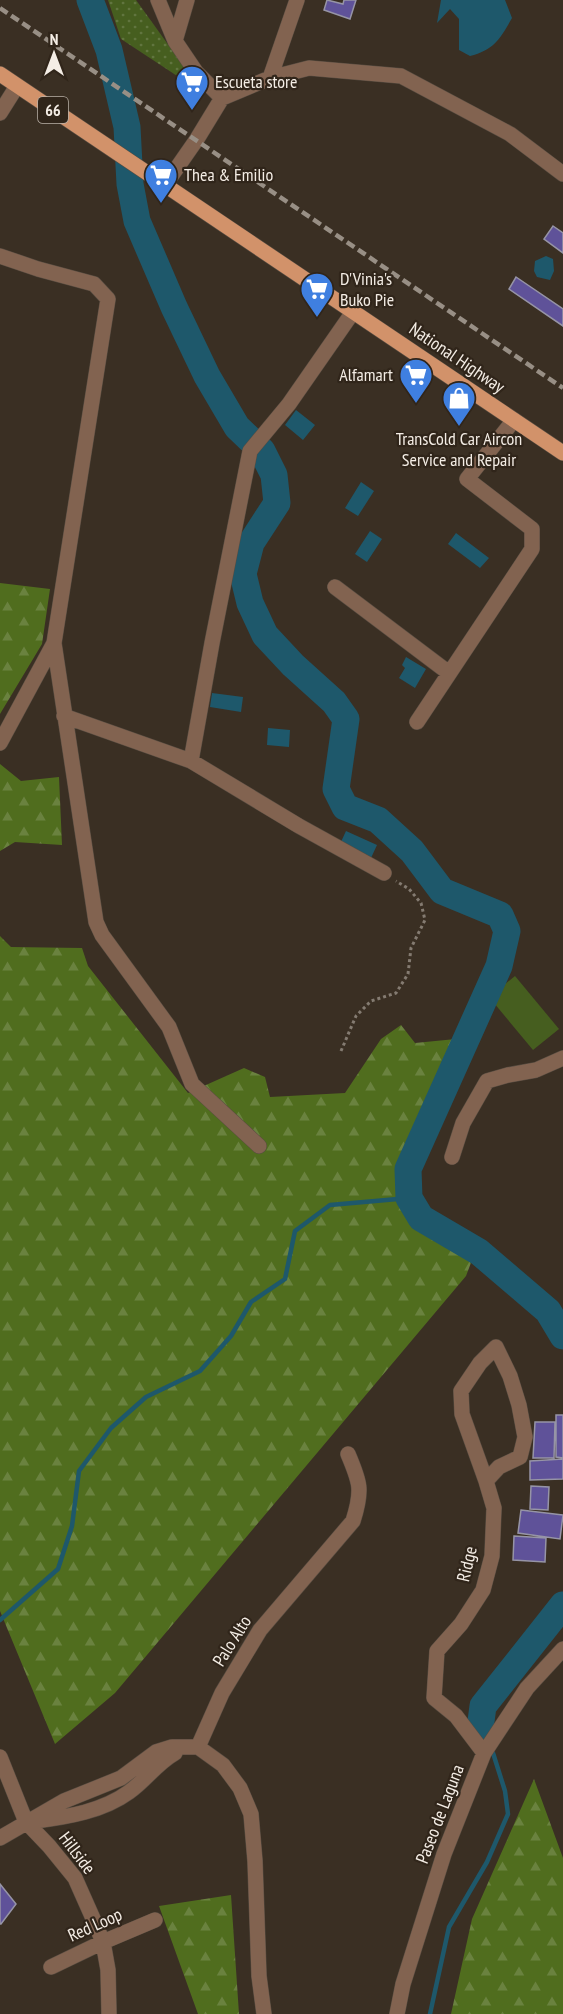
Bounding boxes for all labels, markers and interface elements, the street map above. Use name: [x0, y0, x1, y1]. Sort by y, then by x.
north arrow: [24, 24, 84, 84]
text: N: [50, 29, 58, 49]
supermarket icon: Escueta store: [174, 64, 210, 111]
place label: Escueta store: [215, 70, 297, 93]
road number: 66: [38, 97, 68, 123]
supermarket icon: Thea & Emilio: [143, 157, 179, 204]
place label: Thea & Emilio: [184, 163, 273, 186]
place label: D'Vinia's Buko Pie: [340, 267, 394, 311]
supermarket icon: D'Vinia's Buko Pie: [299, 271, 335, 318]
street label: National Highway: [405, 317, 510, 398]
supermarket icon: Alfamart: [398, 357, 434, 404]
place label: Alfamart: [339, 363, 393, 386]
shop icon: TransCold Car Aircon Service and Repair: [441, 380, 477, 427]
place label: TransCold Car Aircon Service and Repair: [396, 427, 522, 471]
street label: Ridge: [451, 1544, 482, 1584]
street label: Palo Alto: [207, 1611, 256, 1670]
street label: Paseo de Laguna: [410, 1761, 469, 1866]
street label: Hillside: [54, 1827, 101, 1878]
street label: Red Loop: [64, 1902, 126, 1947]

